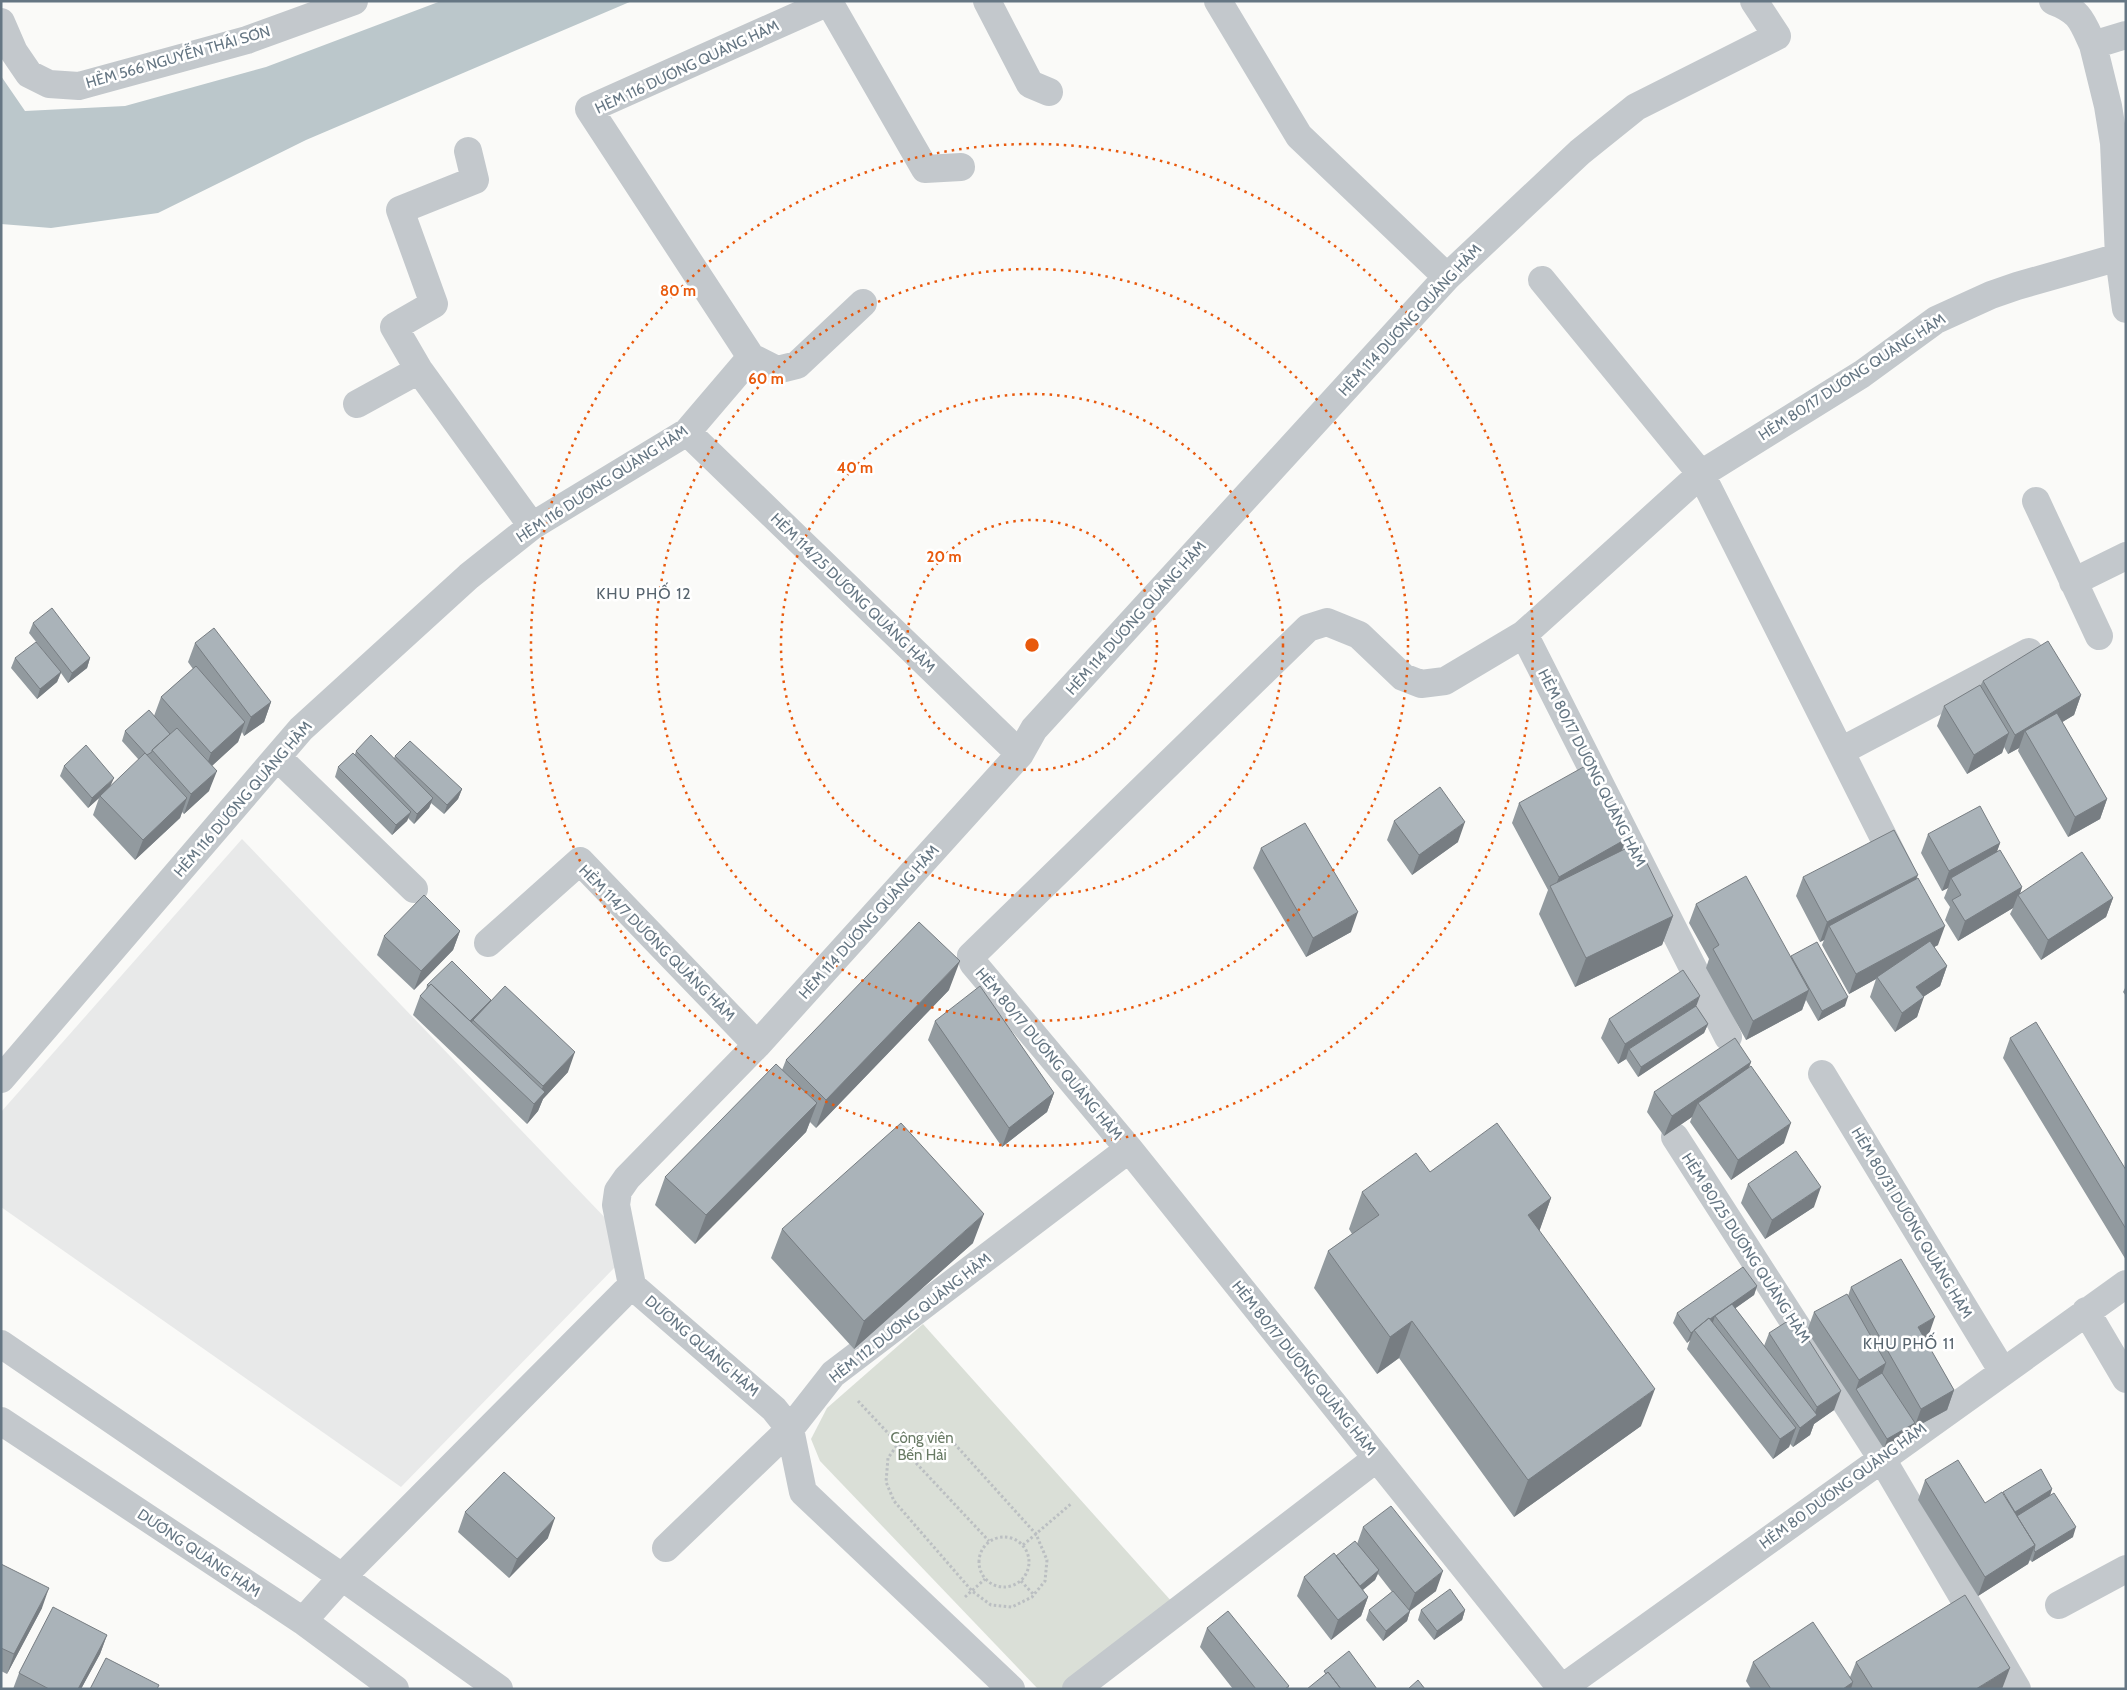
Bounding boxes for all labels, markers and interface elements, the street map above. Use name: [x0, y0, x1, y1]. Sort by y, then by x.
street label: HẺM 116 DƯƠNG QUẢNG HÀM: [592, 15, 782, 118]
street label: HẺM 566 NGUYỄN THÁI SƠN: [83, 19, 272, 92]
street label: HẺM 114 DƯƠNG QUẢNG HÀM: [1334, 240, 1485, 400]
text: 80 m: [660, 282, 696, 300]
street label: HẺM 80/17 DƯƠNG QUẢNG HÀM: [1755, 309, 1949, 444]
text: 60 m: [748, 370, 784, 388]
street label: HẺM 116 DƯƠNG QUẢNG HÀM: [512, 421, 691, 546]
text: 40 m: [837, 459, 873, 477]
street label: HẺM 114/25 DƯƠNG QUẢNG HÀM: [767, 509, 940, 677]
street label: HẺM 114 DƯƠNG QUẢNG HÀM: [1061, 537, 1210, 699]
text: 20 m: [927, 548, 961, 566]
district label: KHU PHỐ 12: [596, 582, 692, 603]
centre of rings: [1023, 636, 1041, 654]
street label: HẺM 80/17 DƯƠNG QUẢNG HÀM: [1534, 666, 1651, 870]
street label: HẺM 116 DƯƠNG QUẢNG HÀM: [170, 717, 316, 881]
street label: HẺM 114 DƯƠNG QUẢNG HÀM: [794, 841, 943, 1003]
street label: HẺM 114/7 DƯƠNG QUẢNG HÀM: [575, 860, 740, 1025]
street label: HẺM 80/17 DƯƠNG QUẢNG HÀM: [972, 964, 1127, 1144]
street label: HẺM 80/31 DƯƠNG QUẢNG HÀM: [1848, 1124, 1977, 1322]
street label: HẺM 80/25 DƯƠNG QUẢNG HÀM: [1678, 1149, 1815, 1346]
street label: HẺM 112 DƯƠNG QUẢNG HÀM: [825, 1248, 994, 1387]
street label: HẺM 80/17 DƯƠNG QUẢNG HÀM: [1228, 1277, 1381, 1459]
street label: DƯƠNG QUẢNG HÀM: [641, 1291, 763, 1400]
district label: KHU PHỐ 11: [1863, 1332, 1955, 1353]
street label: HẺM 80 DƯƠNG QUẢNG HÀM: [1755, 1418, 1930, 1553]
park label: Công viên Bến Hải: [890, 1429, 954, 1464]
street label: DƯƠNG QUẢNG HÀM: [134, 1504, 265, 1601]

